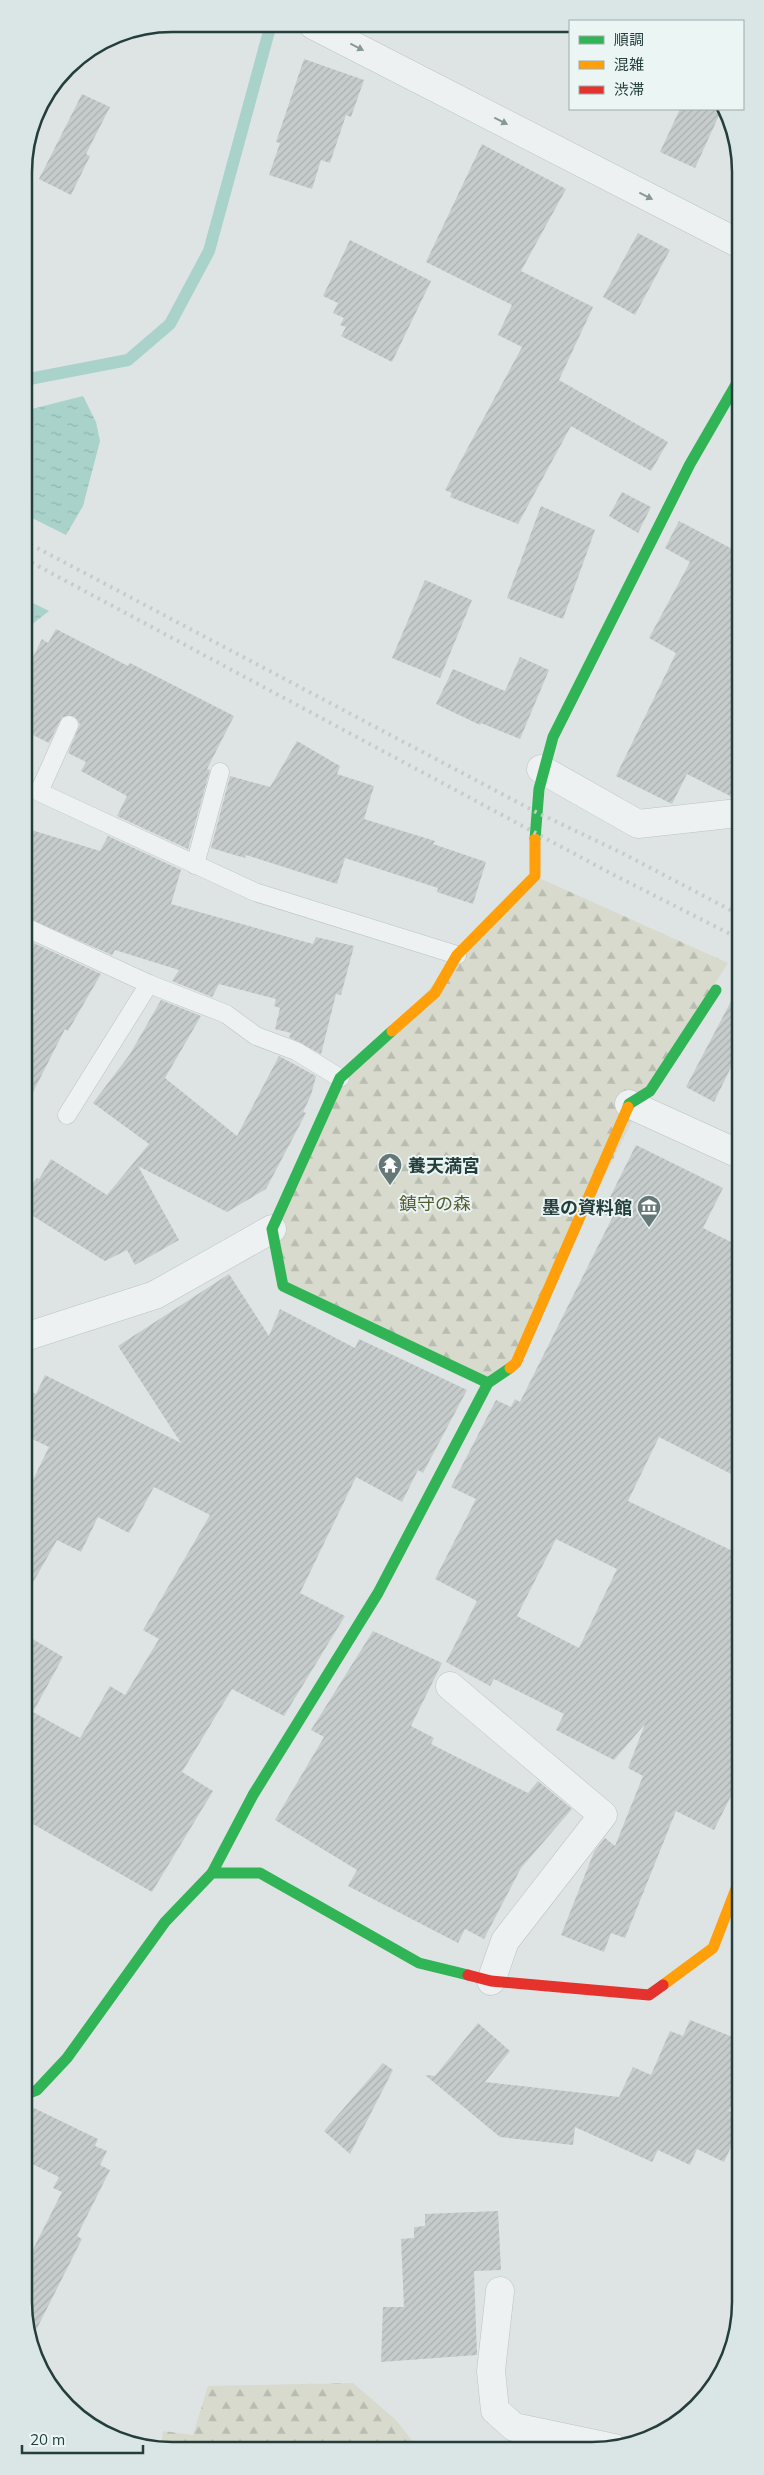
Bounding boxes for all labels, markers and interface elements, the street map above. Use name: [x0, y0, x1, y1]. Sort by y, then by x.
legend: [569, 20, 744, 110]
text: 順調: [614, 30, 644, 49]
one-way arrow: [349, 43, 364, 51]
text: 混雑: [614, 55, 644, 74]
text: 渋滞: [614, 80, 644, 99]
one-way arrow: [494, 117, 508, 125]
one-way arrow: [638, 192, 653, 200]
temple icon: 養天満宮: [377, 1152, 403, 1186]
place label: 養天満宮: [408, 1154, 480, 1177]
park label: 鎮守の森: [399, 1192, 471, 1215]
museum icon: 墨の資料館: [636, 1194, 662, 1228]
place label: 墨の資料館: [542, 1196, 632, 1219]
scale bar: [22, 2422, 144, 2454]
text: 20 m: [30, 2430, 65, 2449]

